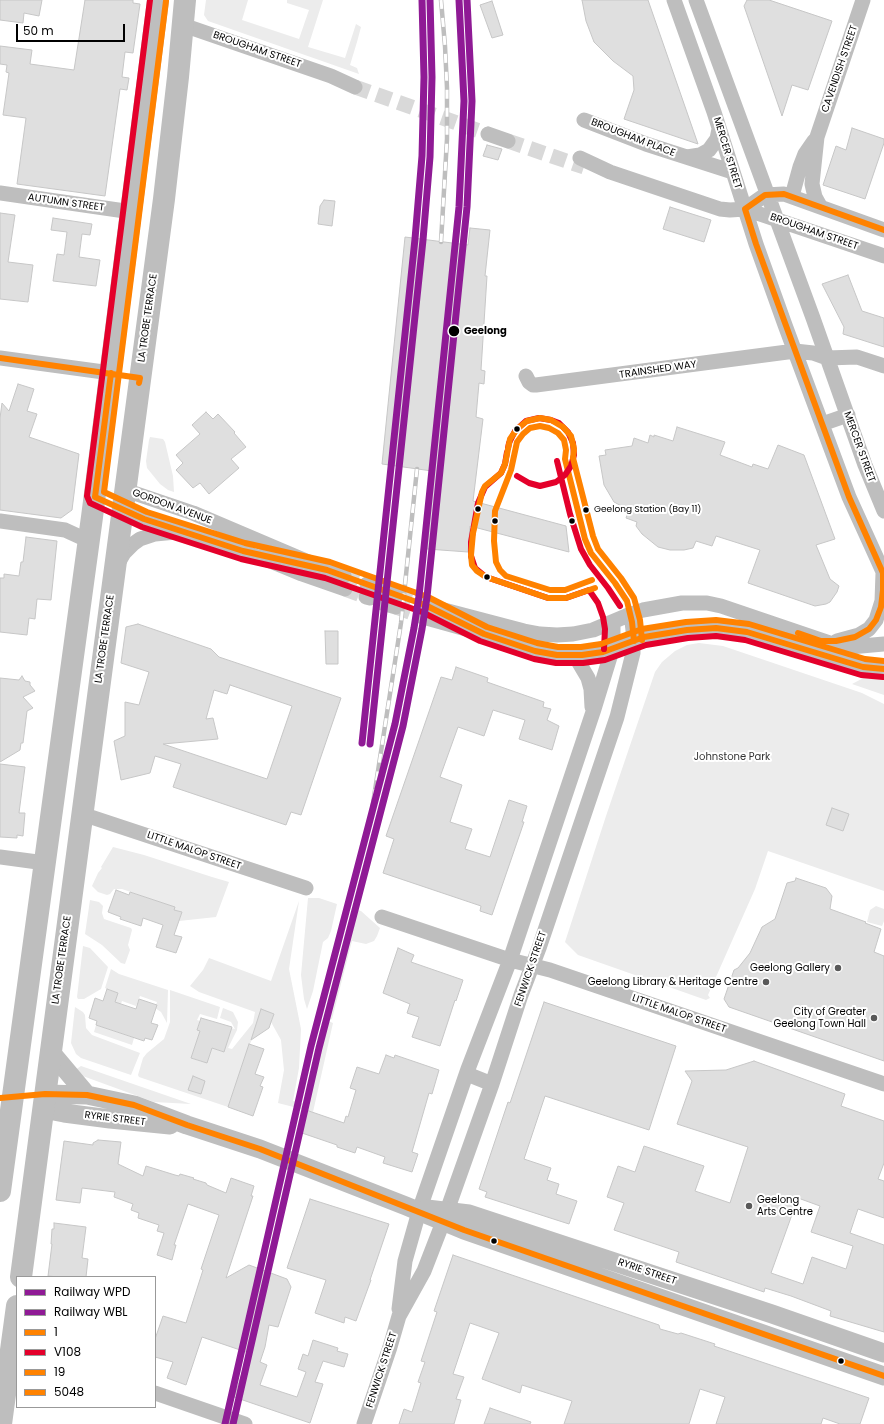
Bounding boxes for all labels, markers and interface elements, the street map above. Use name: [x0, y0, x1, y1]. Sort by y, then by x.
scale bar: [18, 16, 127, 42]
text: 50 m: [23, 22, 54, 39]
street label: CAVENDISH STREET: [819, 24, 861, 114]
street label: BROUGHAM STREET: [211, 29, 303, 71]
street label: BROUGHAM PLACE: [589, 116, 677, 160]
street label: MERCER STREET: [710, 116, 744, 190]
street label: AUTUMN STREET: [27, 192, 105, 214]
street label: BROUGHAM STREET: [768, 211, 860, 253]
street label: LA TROBE TERRACE: [136, 273, 160, 363]
marker: Geelong: [447, 324, 461, 338]
place label: Geelong: [464, 325, 507, 337]
street label: TRAINSHED WAY: [619, 359, 697, 381]
street label: MERCER STREET: [841, 410, 877, 484]
unlabelled marker: [512, 424, 522, 434]
street label: GORDON AVENUE: [131, 487, 213, 527]
unlabelled marker: [473, 504, 483, 514]
marker: Geelong Station (Bay 11): [581, 505, 591, 515]
place label: Geelong Station (Bay 11): [594, 505, 701, 515]
unlabelled marker: [490, 516, 500, 526]
unlabelled marker: [567, 516, 577, 526]
unlabelled marker: [482, 572, 492, 582]
street label: LA TROBE TERRACE: [93, 594, 117, 684]
park label: Johnstone Park: [694, 751, 770, 763]
street label: LITTLE MALOP STREET: [145, 829, 243, 873]
street label: LA TROBE TERRACE: [50, 915, 74, 1005]
street label: FENWICK STREET: [512, 930, 550, 1008]
place label: Geelong Gallery: [750, 962, 830, 974]
marker: Geelong Gallery: [833, 963, 843, 973]
place label: Geelong Library & Heritage Centre: [588, 976, 758, 988]
marker: Geelong Library & Heritage Centre: [761, 977, 771, 987]
street label: LITTLE MALOP STREET: [630, 992, 728, 1036]
place label: City of Greater Geelong Town Hall: [773, 1006, 866, 1030]
marker: City of Greater Geelong Town Hall: [869, 1013, 879, 1023]
street label: RYRIE STREET: [84, 1109, 146, 1129]
place label: Geelong Arts Centre: [757, 1194, 813, 1218]
marker: Geelong Arts Centre: [744, 1201, 754, 1211]
unlabelled marker: [489, 1236, 499, 1246]
street label: RYRIE STREET: [616, 1256, 678, 1288]
legend: [16, 1276, 156, 1408]
text: Railway WPD: [54, 1283, 130, 1300]
text: Railway WBL: [54, 1303, 127, 1320]
text: 1: [54, 1323, 58, 1340]
street label: FENWICK STREET: [364, 1331, 400, 1409]
text: V108: [54, 1343, 81, 1360]
unlabelled marker: [836, 1356, 846, 1366]
text: 19: [54, 1363, 65, 1380]
text: 5048: [54, 1383, 84, 1400]

